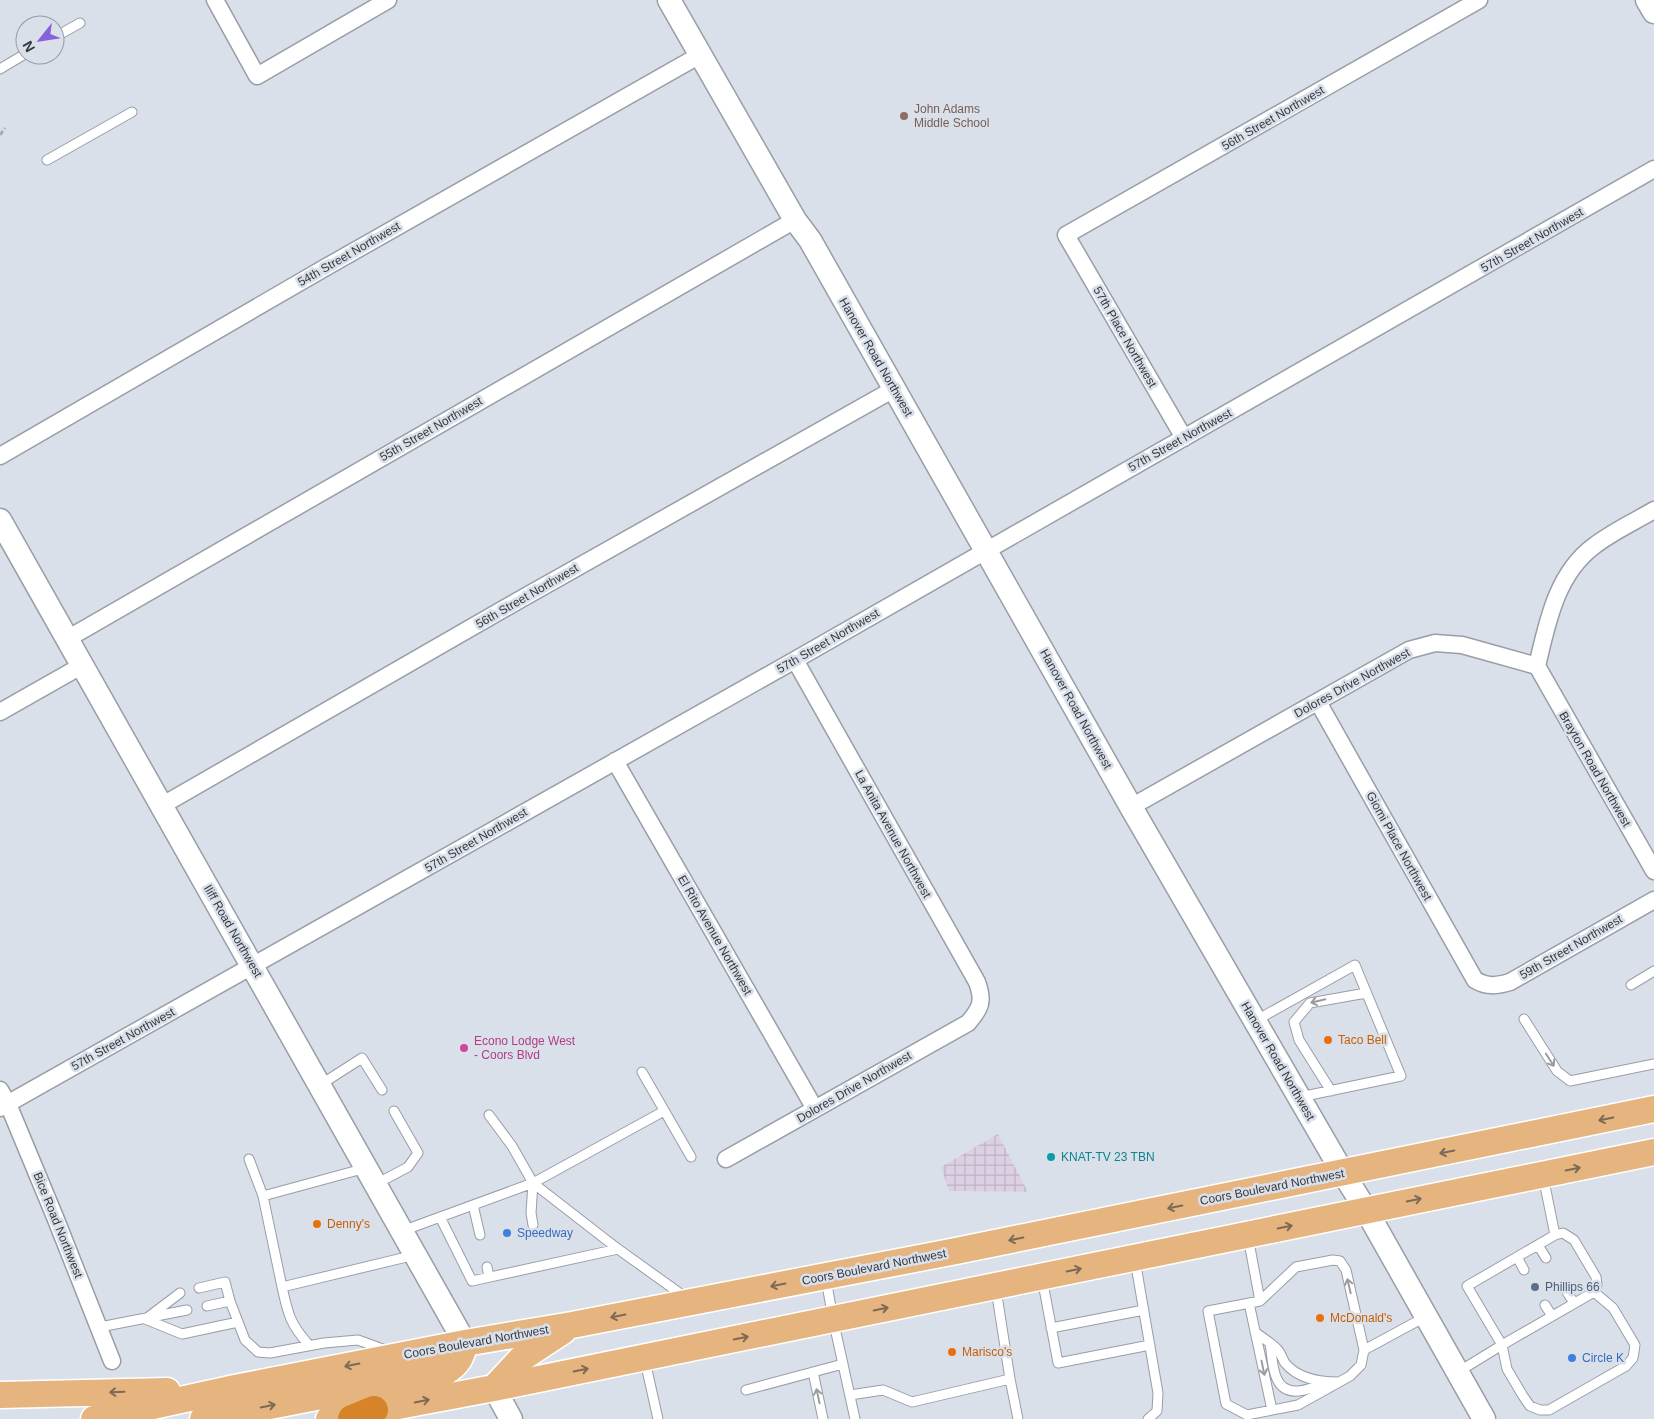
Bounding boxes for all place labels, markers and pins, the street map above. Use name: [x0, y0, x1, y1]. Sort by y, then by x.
place label: John Adams Middle School: [914, 102, 989, 130]
marker: John Adams Middle School: [898, 110, 910, 122]
place label: Taco Bell: [1338, 1033, 1387, 1047]
place label: Econo Lodge West - Coors Blvd: [474, 1034, 576, 1062]
marker: Taco Bell: [1322, 1034, 1334, 1046]
marker: Econo Lodge West - Coors Blvd: [458, 1042, 470, 1054]
place label: KNAT-TV 23 TBN: [1061, 1150, 1155, 1164]
marker: KNAT-TV 23 TBN: [1045, 1151, 1057, 1163]
place label: Denny's: [327, 1217, 370, 1231]
marker: Denny's: [311, 1218, 323, 1230]
place label: Speedway: [517, 1226, 573, 1240]
marker: Speedway: [501, 1227, 513, 1239]
place label: Phillips 66: [1545, 1280, 1600, 1294]
marker: Phillips 66: [1529, 1281, 1541, 1293]
place label: McDonald's: [1330, 1311, 1392, 1325]
marker: McDonald's: [1314, 1312, 1326, 1324]
place label: Marisco's: [962, 1345, 1012, 1359]
marker: Marisco's: [946, 1346, 958, 1358]
place label: Circle K: [1582, 1351, 1624, 1365]
marker: Circle K: [1566, 1352, 1578, 1364]

